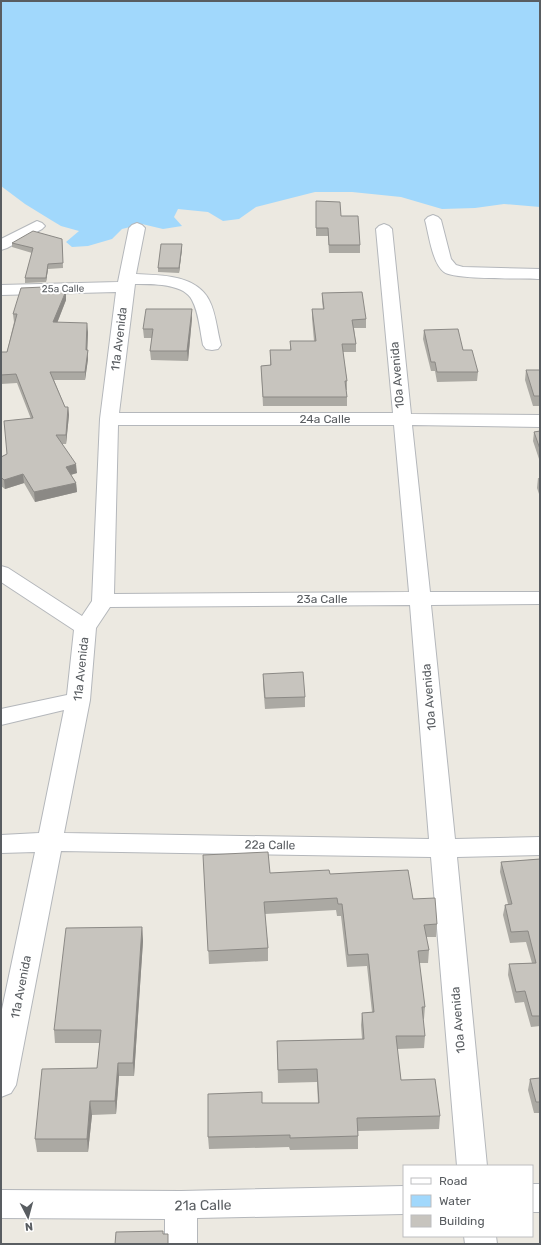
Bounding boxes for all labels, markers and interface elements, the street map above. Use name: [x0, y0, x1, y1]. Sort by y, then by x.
street label: 25a Calle: [42, 283, 85, 295]
street label: 11a Avenida: [108, 306, 130, 372]
street label: 10a Avenida: [387, 341, 407, 409]
street label: 24a Calle: [299, 412, 351, 426]
street label: 23a Calle: [297, 592, 348, 606]
street label: 11a Avenida: [71, 636, 91, 702]
street label: 10a Avenida: [419, 663, 439, 731]
street label: 22a Calle: [244, 838, 296, 852]
street label: 11a Avenida: [8, 954, 34, 1020]
street label: 10a Avenida: [448, 986, 468, 1054]
legend: [403, 1165, 533, 1237]
text: Road: [439, 1174, 467, 1188]
text: Water: [439, 1194, 471, 1208]
north arrow: [8, 1197, 48, 1237]
street label: 21a Calle: [174, 1197, 232, 1214]
text: Building: [439, 1214, 485, 1228]
text: N: [24, 1220, 34, 1233]

